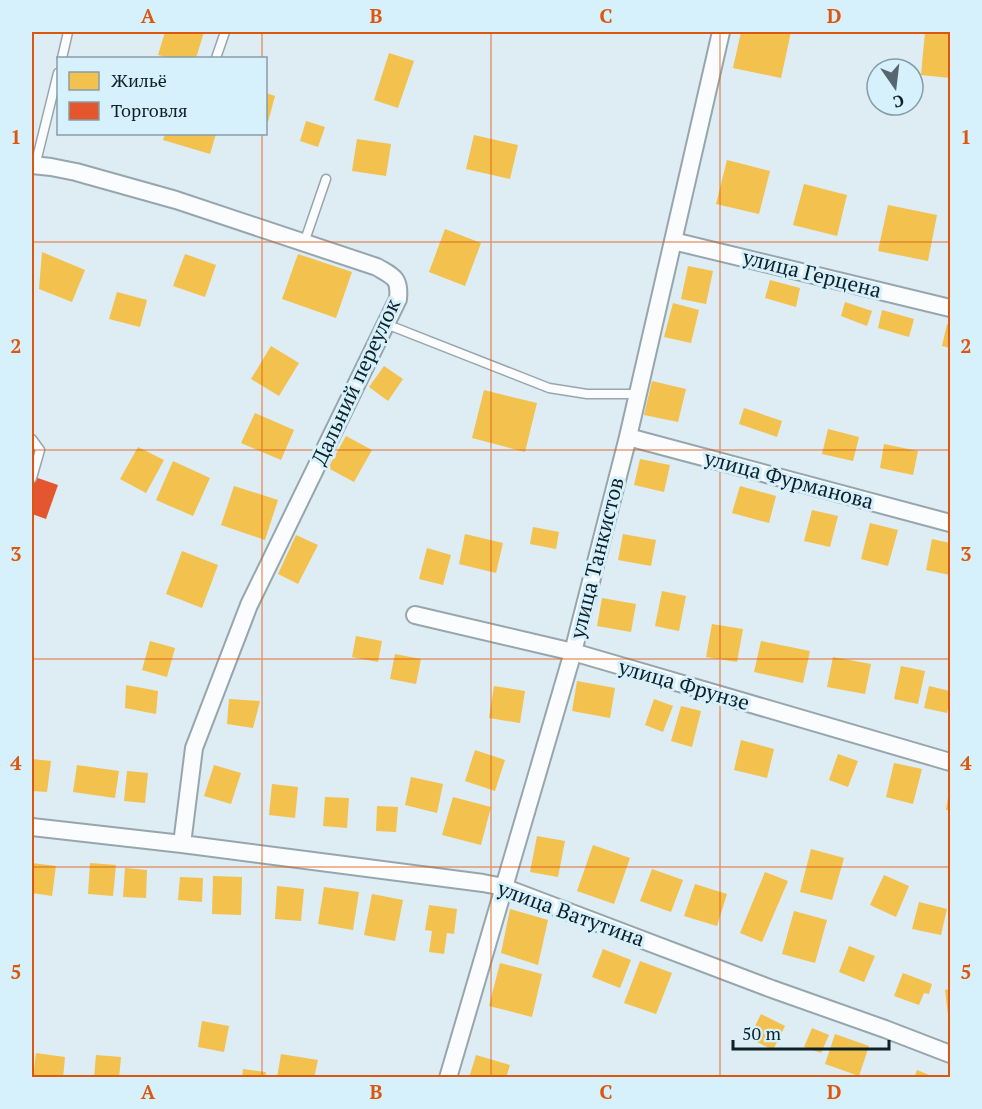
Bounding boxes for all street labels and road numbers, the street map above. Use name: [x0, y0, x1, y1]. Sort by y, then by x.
street label: улица Герцена: [739, 242, 885, 304]
street label: Дальний переулок: [304, 293, 406, 469]
street label: улица Фурманова: [701, 443, 877, 515]
street label: улица Танкистов: [562, 474, 630, 642]
street label: улица Фрунзе: [615, 652, 753, 716]
street label: улица Ватутина: [493, 873, 649, 953]

